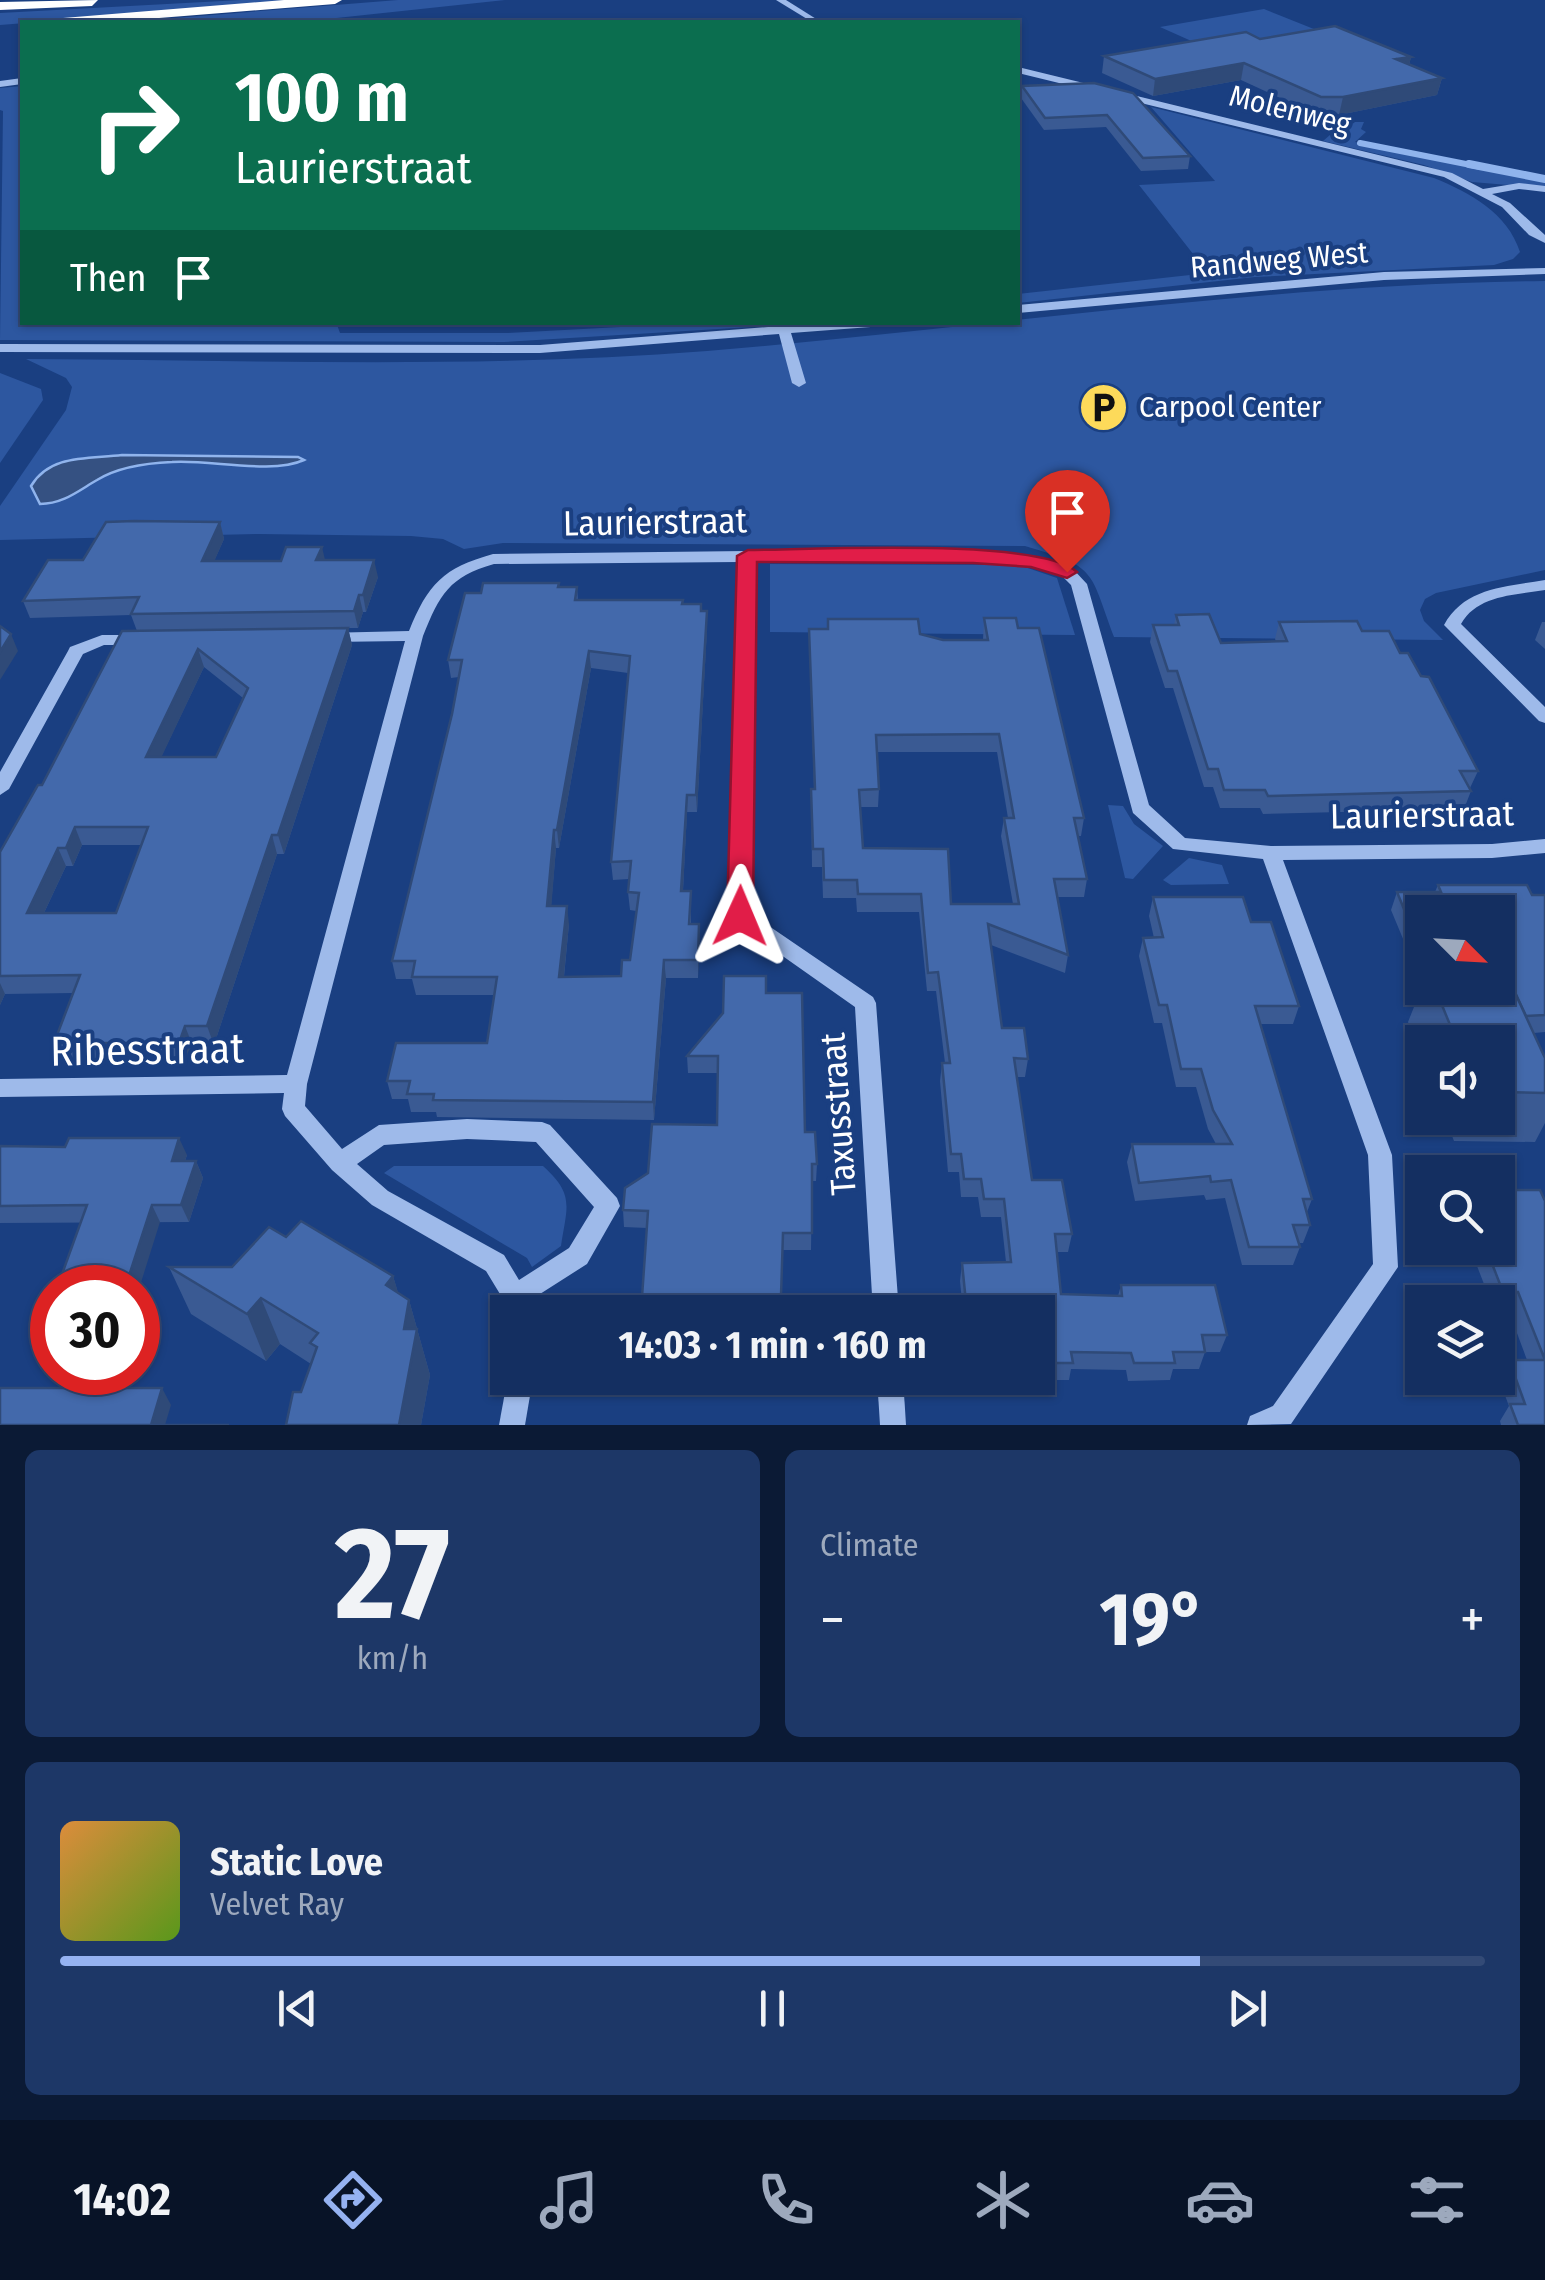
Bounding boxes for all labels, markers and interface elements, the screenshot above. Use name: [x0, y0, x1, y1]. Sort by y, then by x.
text: 100 m: [235, 56, 409, 140]
icon: right: [70, 60, 200, 190]
street label: Molenweg: [1225, 78, 1355, 143]
text: Laurierstraat: [235, 141, 471, 195]
street label: Randweg West: [1189, 234, 1369, 286]
icon: arrive: [166, 250, 221, 305]
text: Then: [70, 255, 146, 301]
parking icon: Carpool Center: [1078, 381, 1130, 433]
place label: Carpool Center: [1139, 389, 1322, 425]
pin: [1025, 470, 1110, 573]
icon: arrive: [1040, 485, 1095, 540]
street label: Laurierstraat: [563, 499, 748, 545]
street label: Laurierstraat: [1330, 792, 1515, 838]
position arrow: [688, 864, 792, 968]
north arrow: [1405, 895, 1515, 1005]
map controls: [1405, 895, 1515, 1395]
street label: Ribesstraat: [50, 1023, 245, 1077]
button: sound: [1405, 1025, 1515, 1135]
street label: Taxusstraat: [811, 1031, 865, 1197]
button: search: [1405, 1155, 1515, 1265]
speed limit sign: 30: [30, 1265, 160, 1395]
button: layers: [1405, 1285, 1515, 1395]
text: 14:03 · 1 min · 160 m: [619, 1322, 927, 1368]
text: 27: [335, 1496, 450, 1652]
text: Climate: [820, 1526, 919, 1564]
text: 19°: [1100, 1575, 1205, 1665]
text: −: [820, 1587, 845, 1653]
text: +: [1460, 1587, 1485, 1653]
text: km/h: [357, 1639, 428, 1677]
text: Static Love: [210, 1839, 383, 1885]
text: Velvet Ray: [210, 1885, 344, 1923]
icon: previous: [270, 1981, 325, 2036]
icon: pause: [745, 1981, 800, 2036]
icon: next: [1220, 1981, 1275, 2036]
icon: directions: [318, 2165, 388, 2235]
icon: music: [534, 2165, 604, 2235]
icon: phone: [751, 2165, 821, 2235]
icon: climate: [968, 2165, 1038, 2235]
icon: car: [1185, 2165, 1255, 2235]
icon: filters: [1402, 2165, 1472, 2235]
text: 14:02: [73, 2173, 171, 2227]

